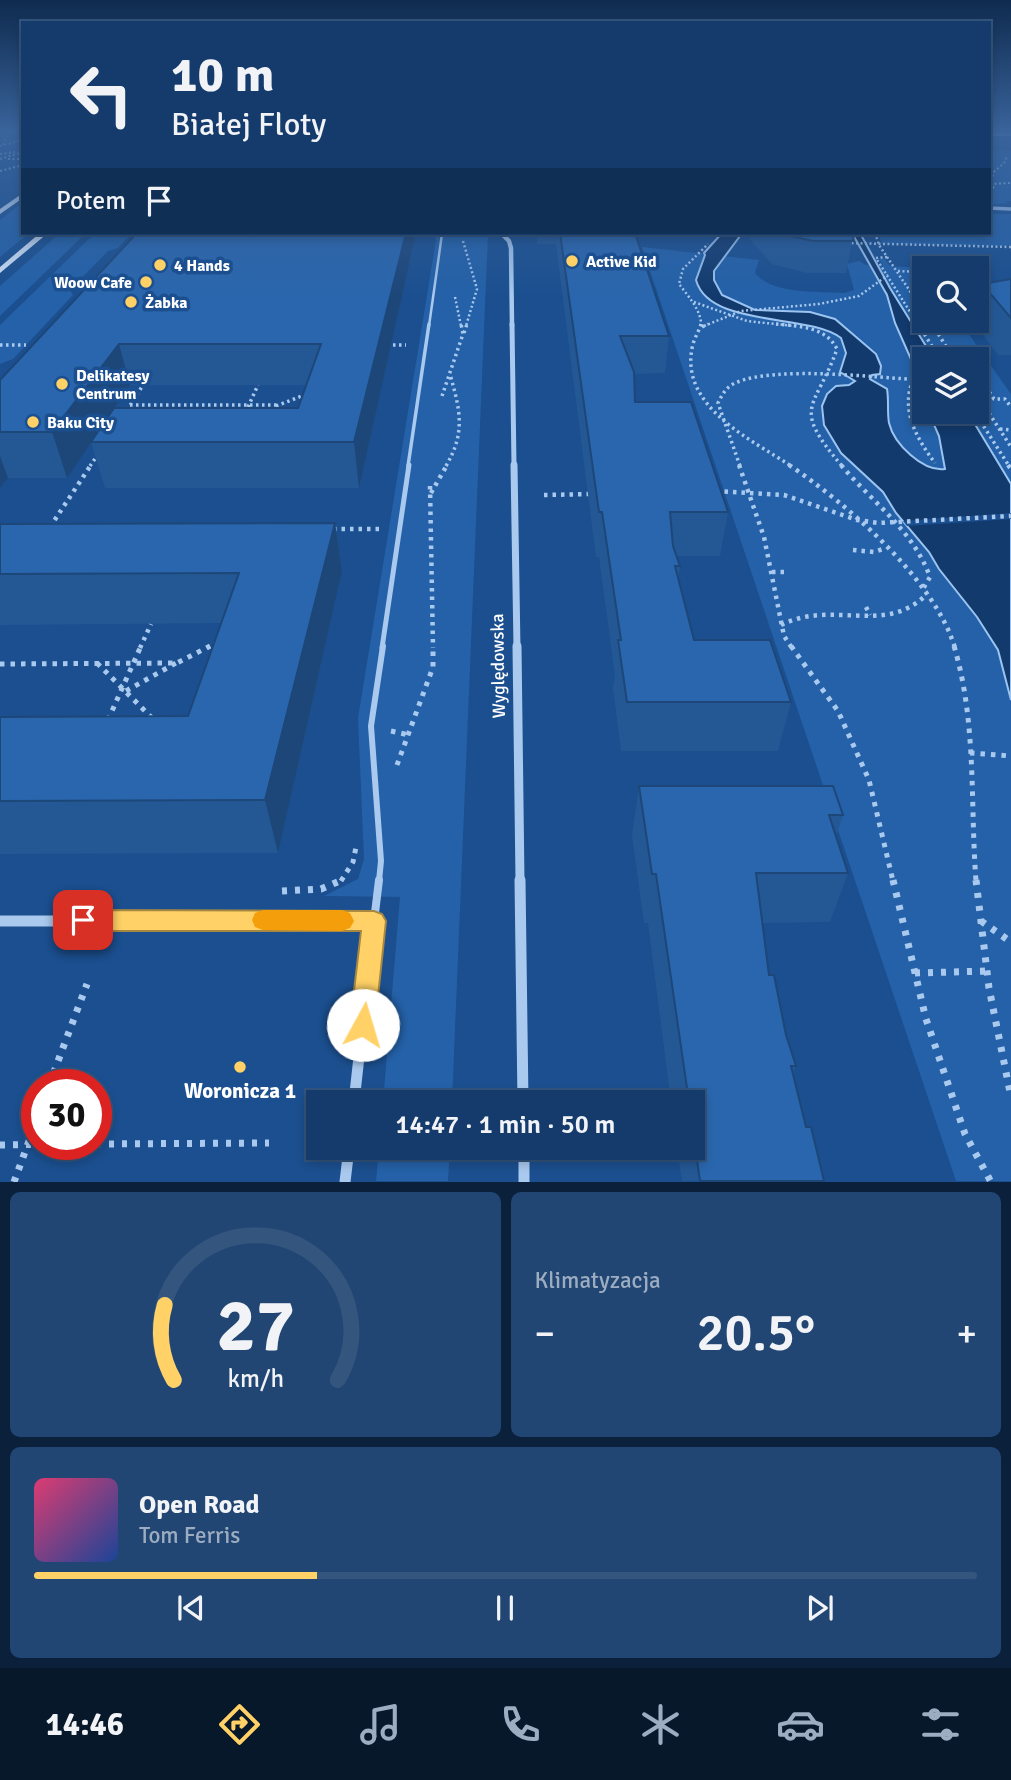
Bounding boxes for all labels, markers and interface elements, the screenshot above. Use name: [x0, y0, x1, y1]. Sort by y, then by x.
text: 10 m: [171, 45, 274, 105]
icon: left: [56, 49, 147, 140]
text: Białej Floty: [171, 105, 326, 144]
icon: arrive: [140, 182, 178, 220]
text: Potem: [56, 185, 126, 217]
place label: Active Kid: [586, 252, 657, 272]
marker: Active Kid: [564, 253, 580, 269]
place label: 4 Hands: [174, 256, 230, 276]
map controls: [912, 256, 989, 424]
button: search: [912, 256, 989, 333]
marker: 4 Hands: [152, 257, 168, 273]
place label: Woow Cafe: [54, 273, 132, 293]
marker: Woow Cafe: [138, 274, 154, 290]
place label: Żabka: [145, 293, 187, 313]
marker: Żabka: [123, 294, 139, 310]
button: layers: [912, 347, 989, 424]
place label: Delikatesy Centrum: [76, 366, 150, 404]
marker: Delikatesy Centrum: [54, 376, 70, 392]
place label: Baku City: [47, 413, 114, 433]
marker: Baku City: [25, 414, 41, 430]
street label: Wyględowska: [486, 613, 510, 719]
pin: [53, 890, 113, 950]
icon: arrive: [64, 901, 102, 939]
position arrow: [326, 988, 400, 1062]
marker: Woronicza 1: [232, 1059, 248, 1075]
speed limit sign: 30: [21, 1069, 112, 1160]
place label: Woronicza 1: [184, 1078, 296, 1104]
text: 14:47 · 1 min · 50 m: [396, 1109, 615, 1141]
text: Klimatyzacja: [535, 1266, 661, 1295]
text: 27: [216, 1283, 295, 1372]
text: 20.5°: [696, 1301, 815, 1365]
text: −: [535, 1310, 555, 1357]
text: +: [956, 1310, 977, 1357]
text: km/h: [227, 1363, 284, 1394]
text: Open Road: [139, 1489, 260, 1521]
text: Tom Ferris: [139, 1521, 240, 1550]
icon: previous: [172, 1589, 210, 1627]
icon: pause: [486, 1589, 524, 1627]
icon: next: [801, 1589, 839, 1627]
icon: directions: [215, 1700, 264, 1749]
icon: music: [356, 1700, 405, 1749]
icon: phone: [496, 1700, 545, 1749]
icon: climate: [636, 1700, 685, 1749]
icon: car: [776, 1700, 825, 1749]
icon: filters: [916, 1700, 965, 1749]
text: 14:46: [46, 1705, 124, 1744]

